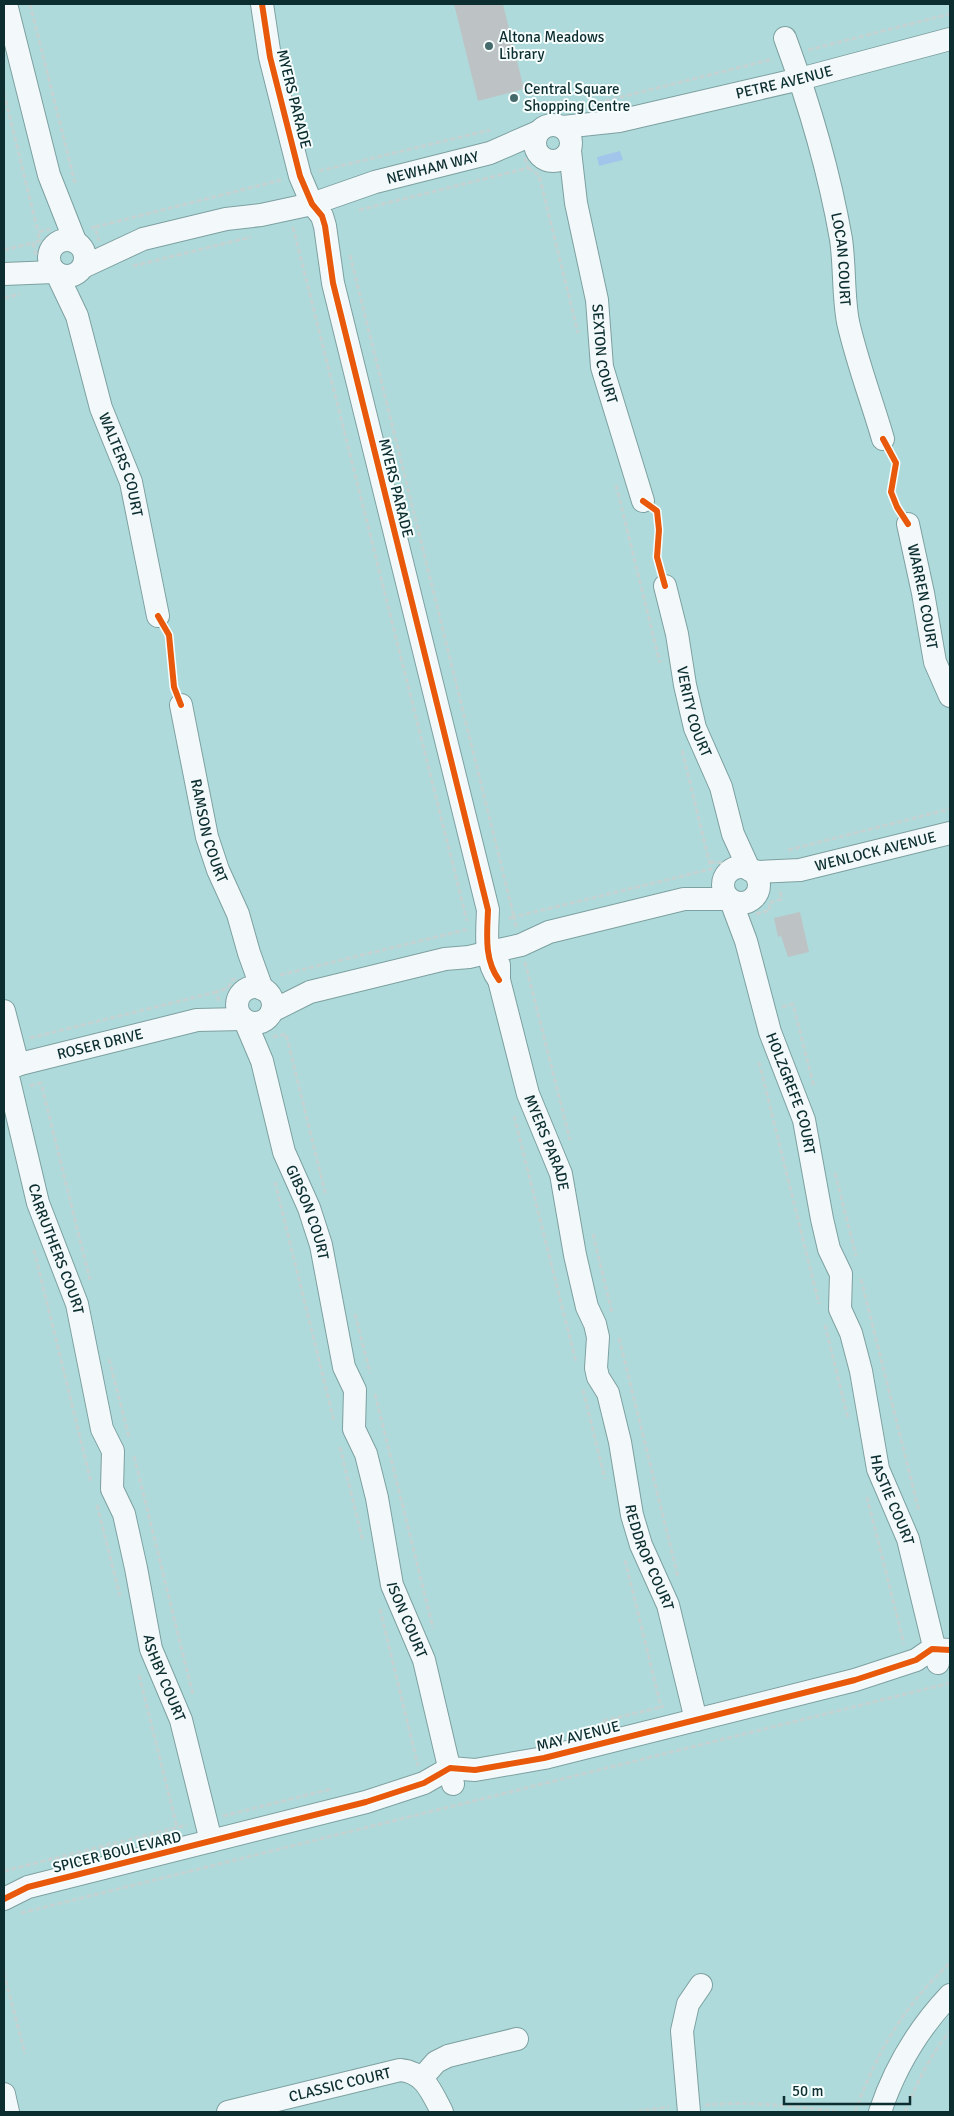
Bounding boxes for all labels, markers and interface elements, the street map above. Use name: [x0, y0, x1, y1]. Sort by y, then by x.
place label: Altona Meadows Library: [499, 28, 605, 63]
marker: Altona Meadows Library: [483, 40, 495, 52]
street label: MYERS PARADE: [273, 48, 315, 150]
street label: PETRE AVENUE: [734, 62, 835, 103]
place label: Central Square Shopping Centre: [524, 80, 630, 115]
marker: Central Square Shopping Centre: [508, 92, 520, 104]
street label: NEWHAM WAY: [384, 147, 481, 188]
street label: LOCAN COURT: [827, 211, 855, 307]
street label: SEXTON COURT: [588, 303, 622, 406]
street label: WALTERS COURT: [95, 410, 147, 519]
street label: MYERS PARADE: [375, 437, 417, 539]
street label: WARREN COURT: [904, 542, 942, 651]
street label: VERITY COURT: [673, 665, 716, 760]
street label: RAMSON COURT: [187, 777, 232, 886]
street label: WENLOCK AVENUE: [813, 828, 938, 875]
street label: ROSER DRIVE: [55, 1025, 145, 1063]
street label: HOLZGREFE COURT: [762, 1030, 819, 1156]
street label: MYERS PARADE: [520, 1092, 573, 1192]
street label: GIBSON COURT: [282, 1162, 333, 1262]
street label: CARRUTHERS COURT: [25, 1182, 88, 1316]
street label: HASTIE COURT: [867, 1453, 918, 1547]
street label: REDDROP COURT: [621, 1503, 678, 1612]
street label: ISON COURT: [383, 1581, 431, 1661]
street label: ASHBY COURT: [139, 1633, 190, 1725]
street label: MAY AVENUE: [534, 1717, 622, 1755]
street label: SPICER BOULEVARD: [51, 1827, 183, 1877]
street label: CLASSIC COURT: [287, 2063, 393, 2106]
scale bar: [784, 2074, 910, 2106]
text: 50 m: [792, 2082, 823, 2100]

